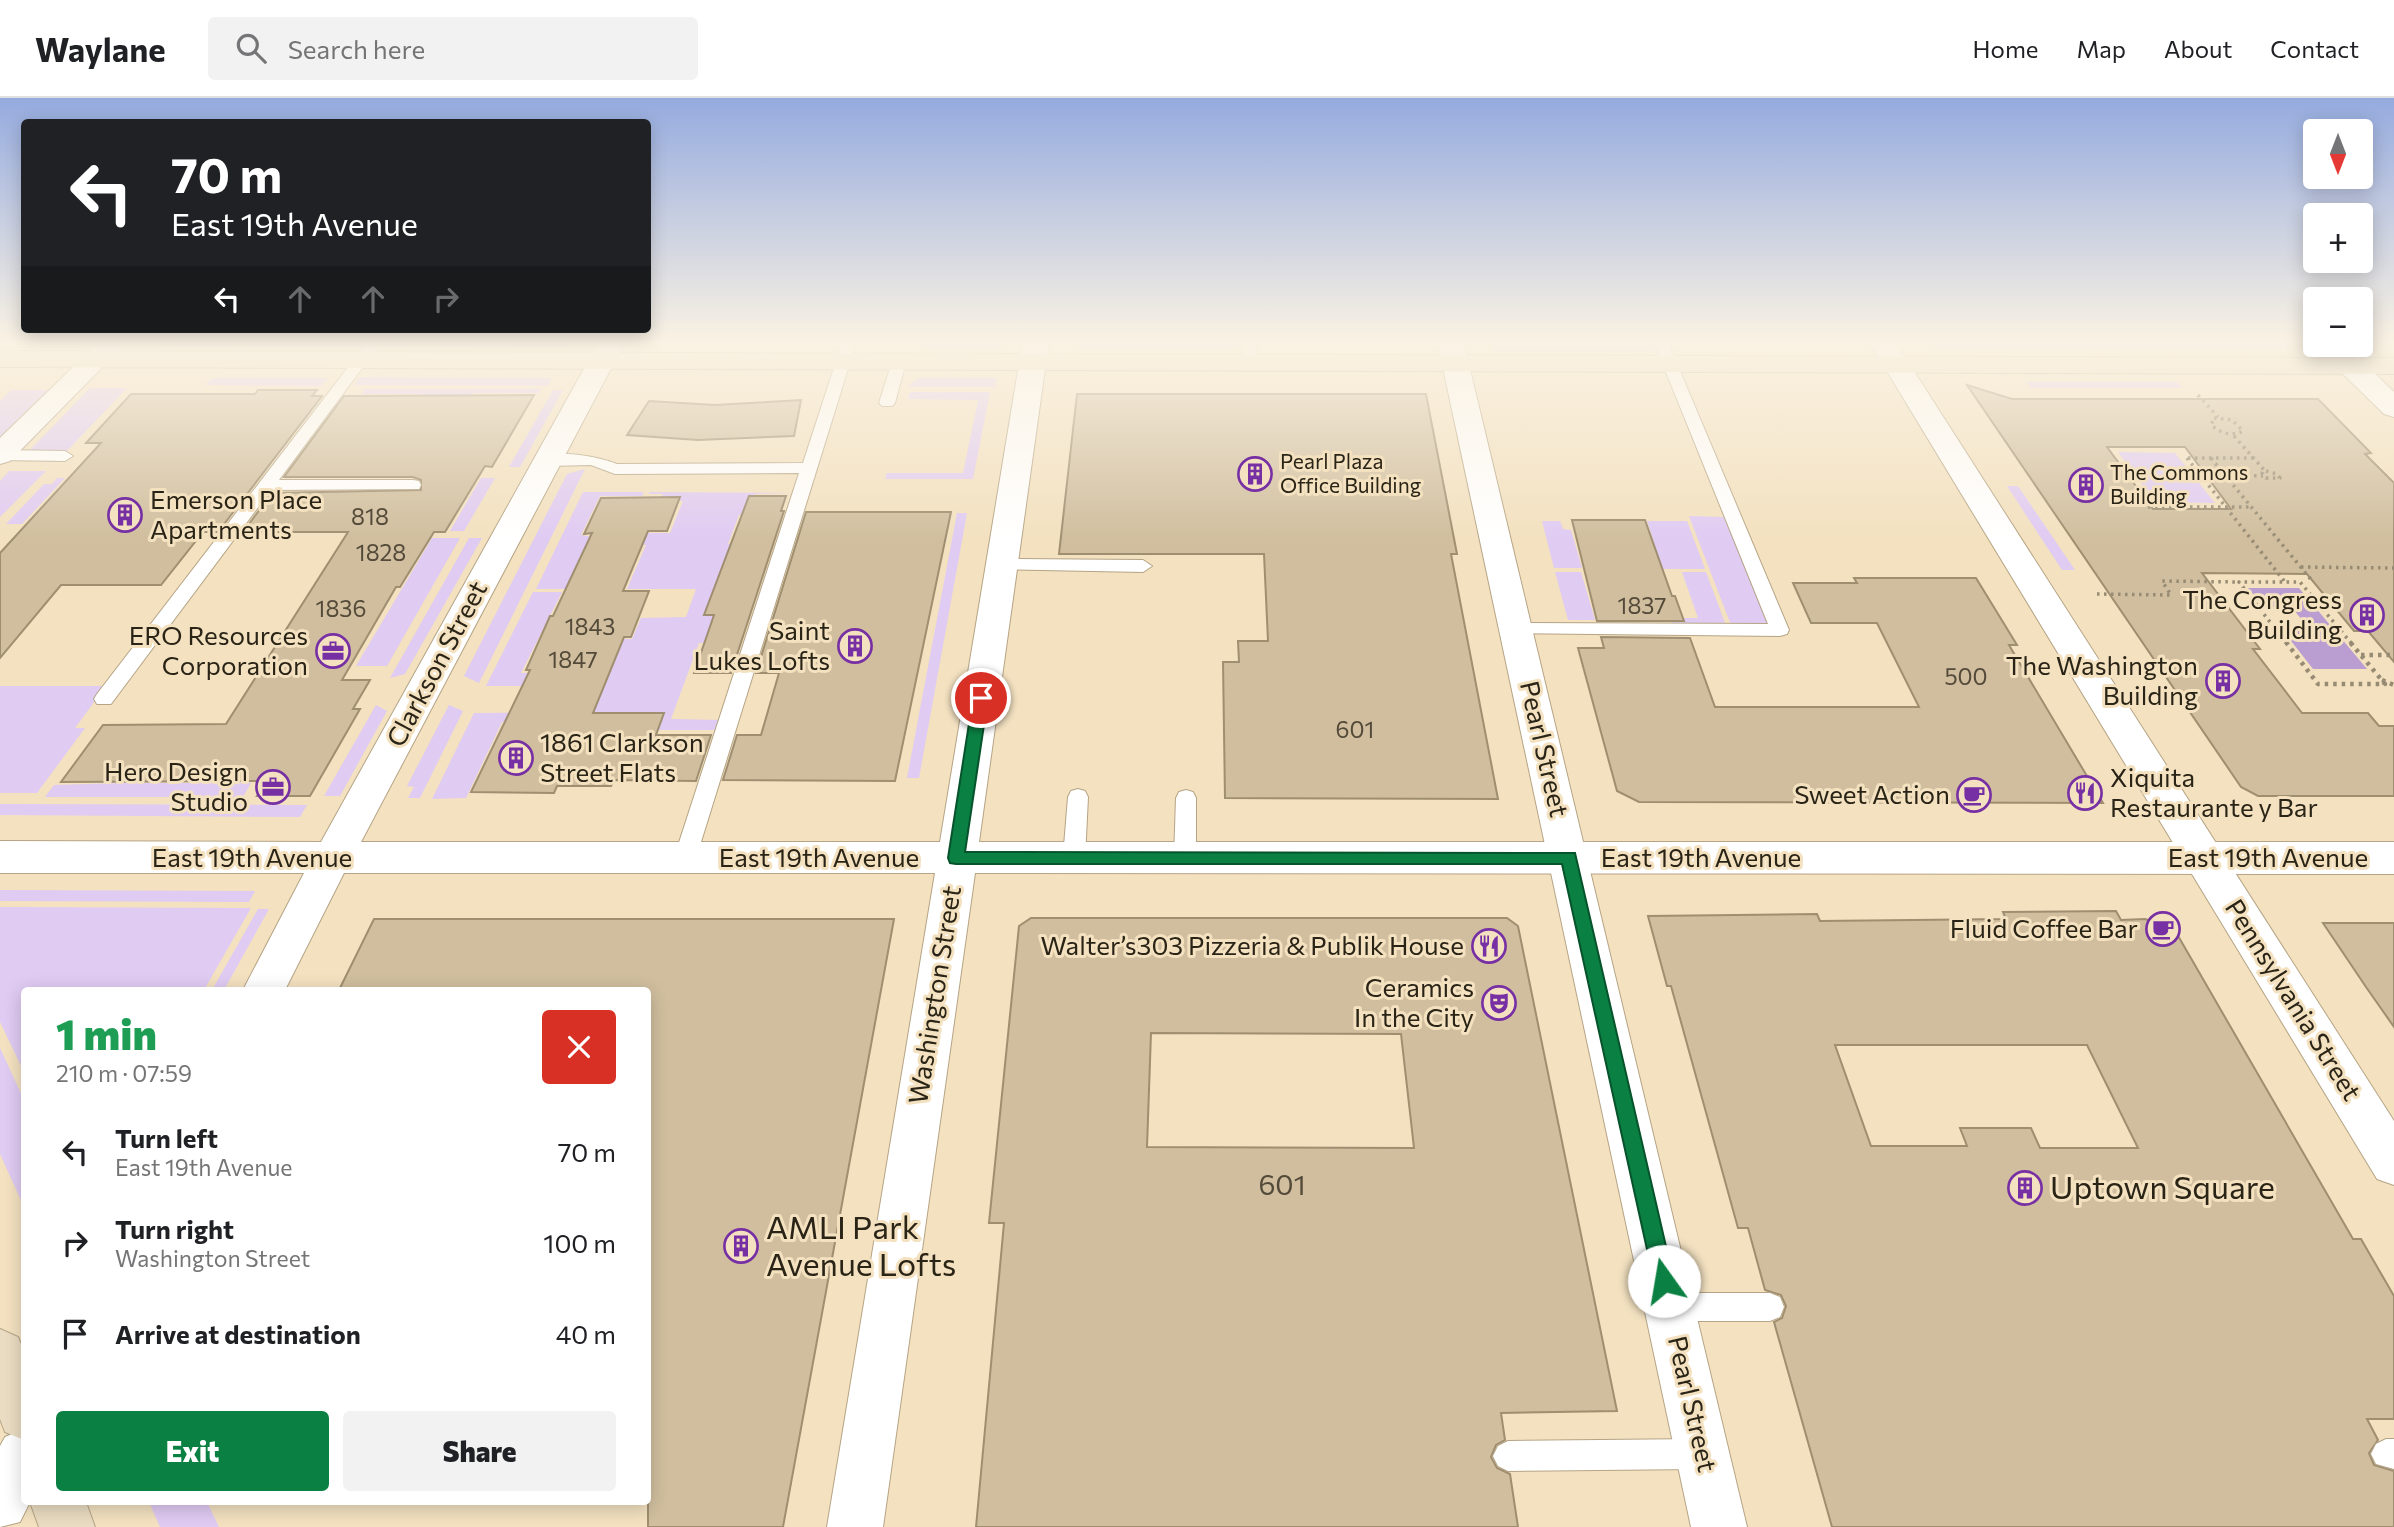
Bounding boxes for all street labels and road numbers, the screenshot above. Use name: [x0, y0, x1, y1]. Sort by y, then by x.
street label: Clarkson Street: [379, 575, 492, 751]
street label: Pearl Street: [1515, 678, 1576, 820]
street label: East 19th Avenue: [152, 841, 352, 872]
street label: East 19th Avenue: [719, 841, 919, 872]
street label: East 19th Avenue: [1601, 841, 1801, 872]
street label: East 19th Avenue: [2168, 841, 2368, 872]
street label: Washington Street: [901, 883, 966, 1106]
street label: Pennsylvania Street: [2220, 893, 2369, 1106]
street label: Pearl Street: [1663, 1333, 1724, 1475]

